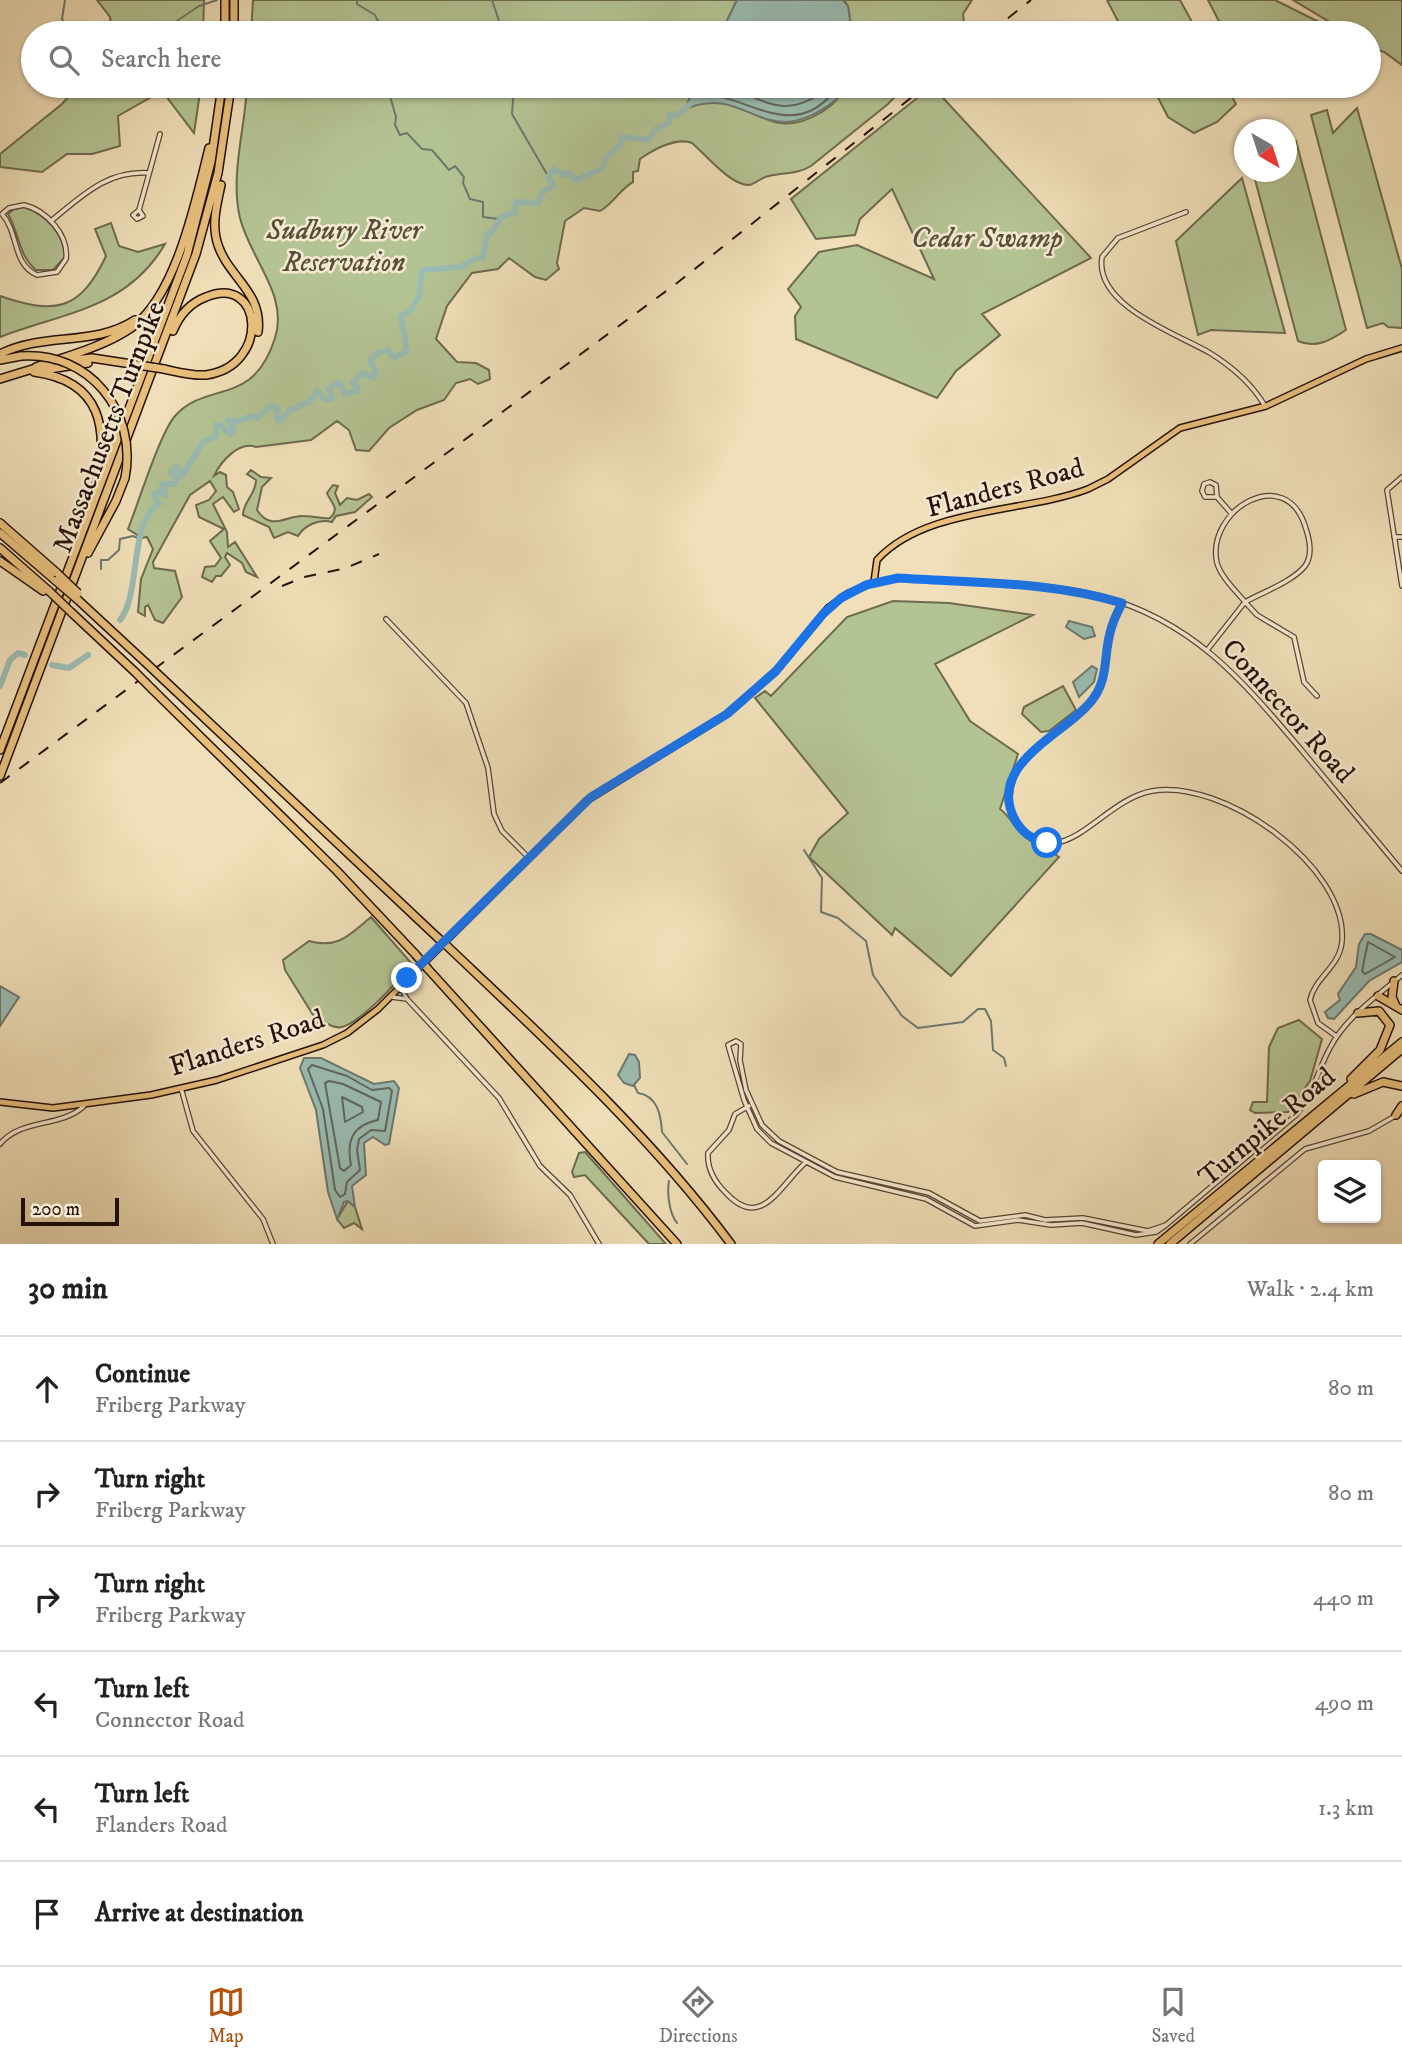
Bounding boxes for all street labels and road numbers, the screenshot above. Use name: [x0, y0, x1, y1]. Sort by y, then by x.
street label: Massachusetts Turnpike: [45, 296, 173, 558]
street label: Flanders Road: [923, 450, 1087, 526]
street label: Connector Road: [1214, 632, 1362, 790]
street label: Flanders Road: [165, 1001, 329, 1085]
street label: Turnpike Road: [1191, 1060, 1343, 1194]

